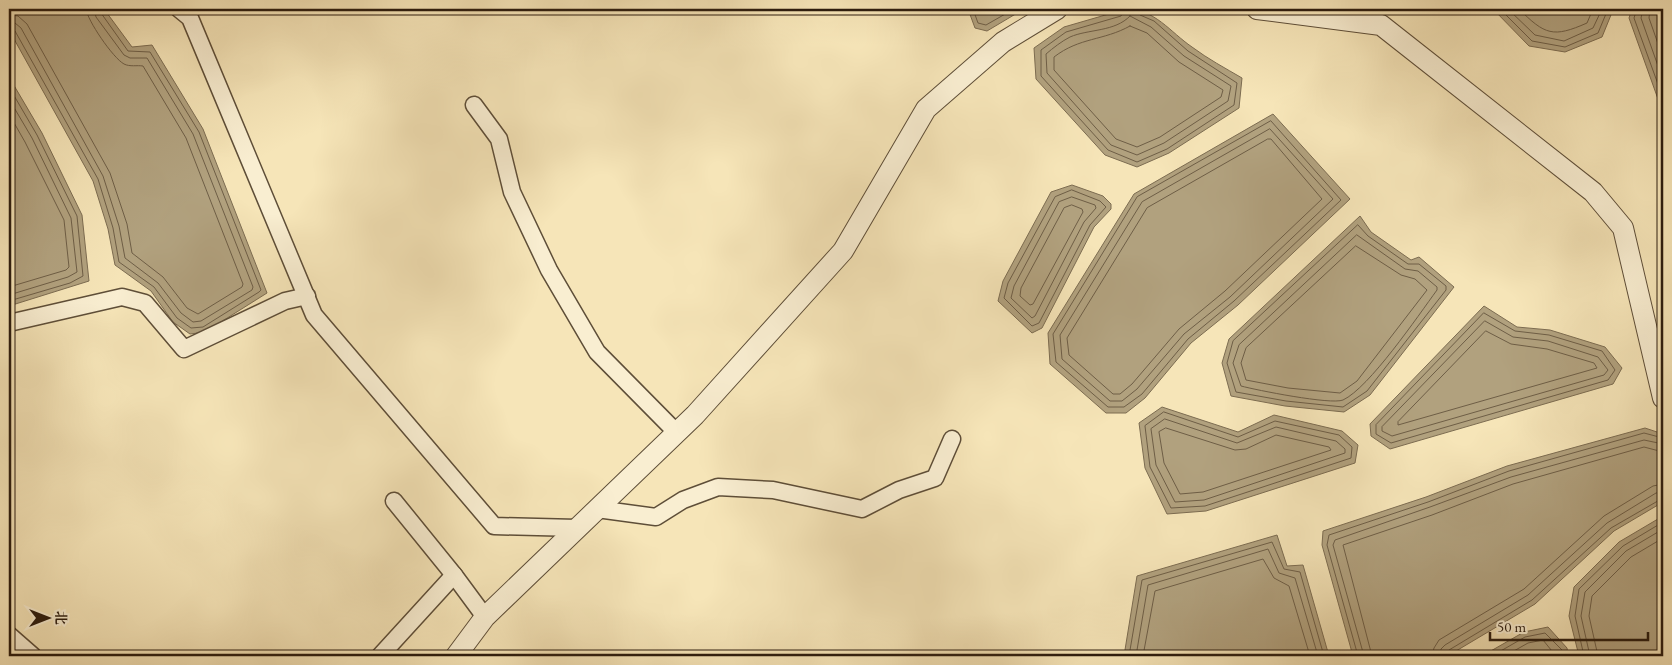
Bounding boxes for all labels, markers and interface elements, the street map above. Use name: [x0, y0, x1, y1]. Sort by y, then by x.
north arrow: [22, 592, 72, 642]
scale bar: [1490, 610, 1647, 642]
text: 北: [52, 611, 70, 625]
text: 50 m: [1497, 617, 1526, 636]

